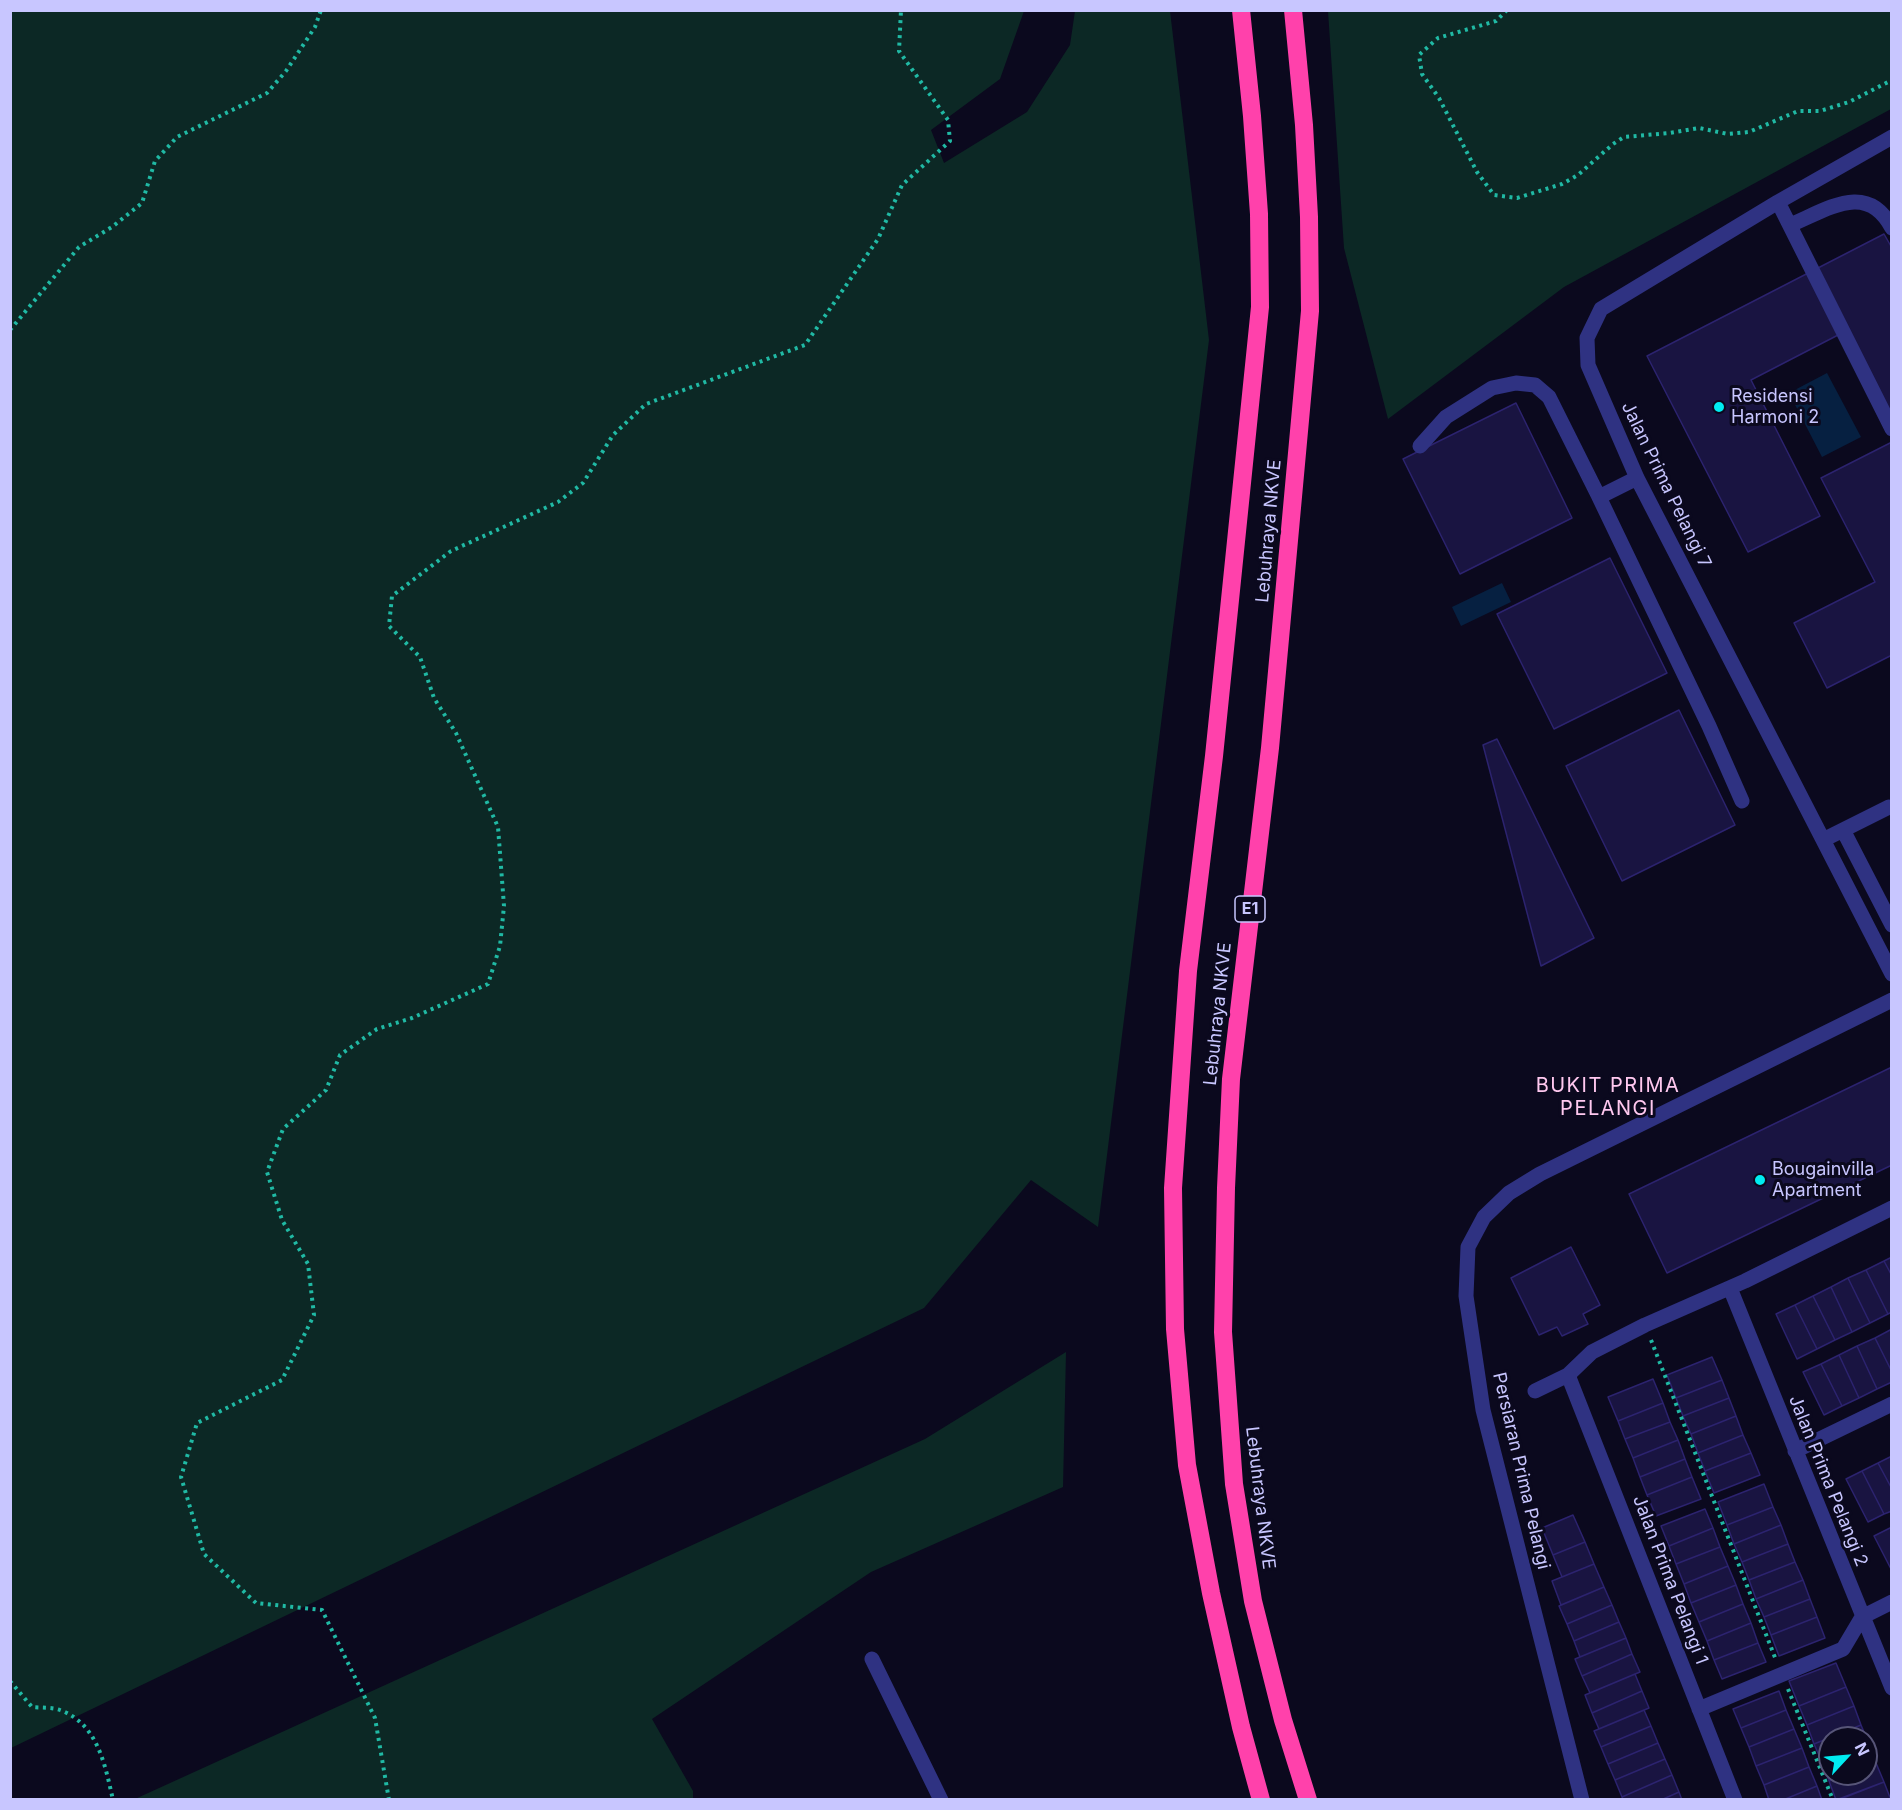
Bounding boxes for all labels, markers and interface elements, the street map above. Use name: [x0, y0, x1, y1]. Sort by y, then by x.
place label: Residensi Harmoni 2: [1731, 386, 1819, 428]
street label: Jalan Prima Pelangi 7: [1616, 398, 1716, 572]
marker: Residensi Harmoni 2: [1712, 400, 1726, 414]
street label: Lebuhraya NKVE: [1252, 458, 1286, 604]
road number: E1: [1235, 896, 1265, 922]
street label: Lebuhraya NKVE: [1200, 941, 1236, 1087]
district label: BUKIT PRIMA PELANGI: [1536, 1074, 1680, 1121]
place label: Bougainvilla Apartment: [1772, 1159, 1874, 1202]
marker: Bougainvilla Apartment: [1753, 1173, 1767, 1187]
street label: Persiaran Prima Pelangi: [1488, 1370, 1554, 1572]
street label: Jalan Prima Pelangi 2: [1784, 1392, 1872, 1570]
street label: Lebuhraya NKVE: [1241, 1425, 1279, 1571]
street label: Jalan Prima Pelangi 1: [1628, 1492, 1712, 1668]
north arrow: [1818, 1726, 1878, 1786]
text: N: [1851, 1739, 1874, 1759]

